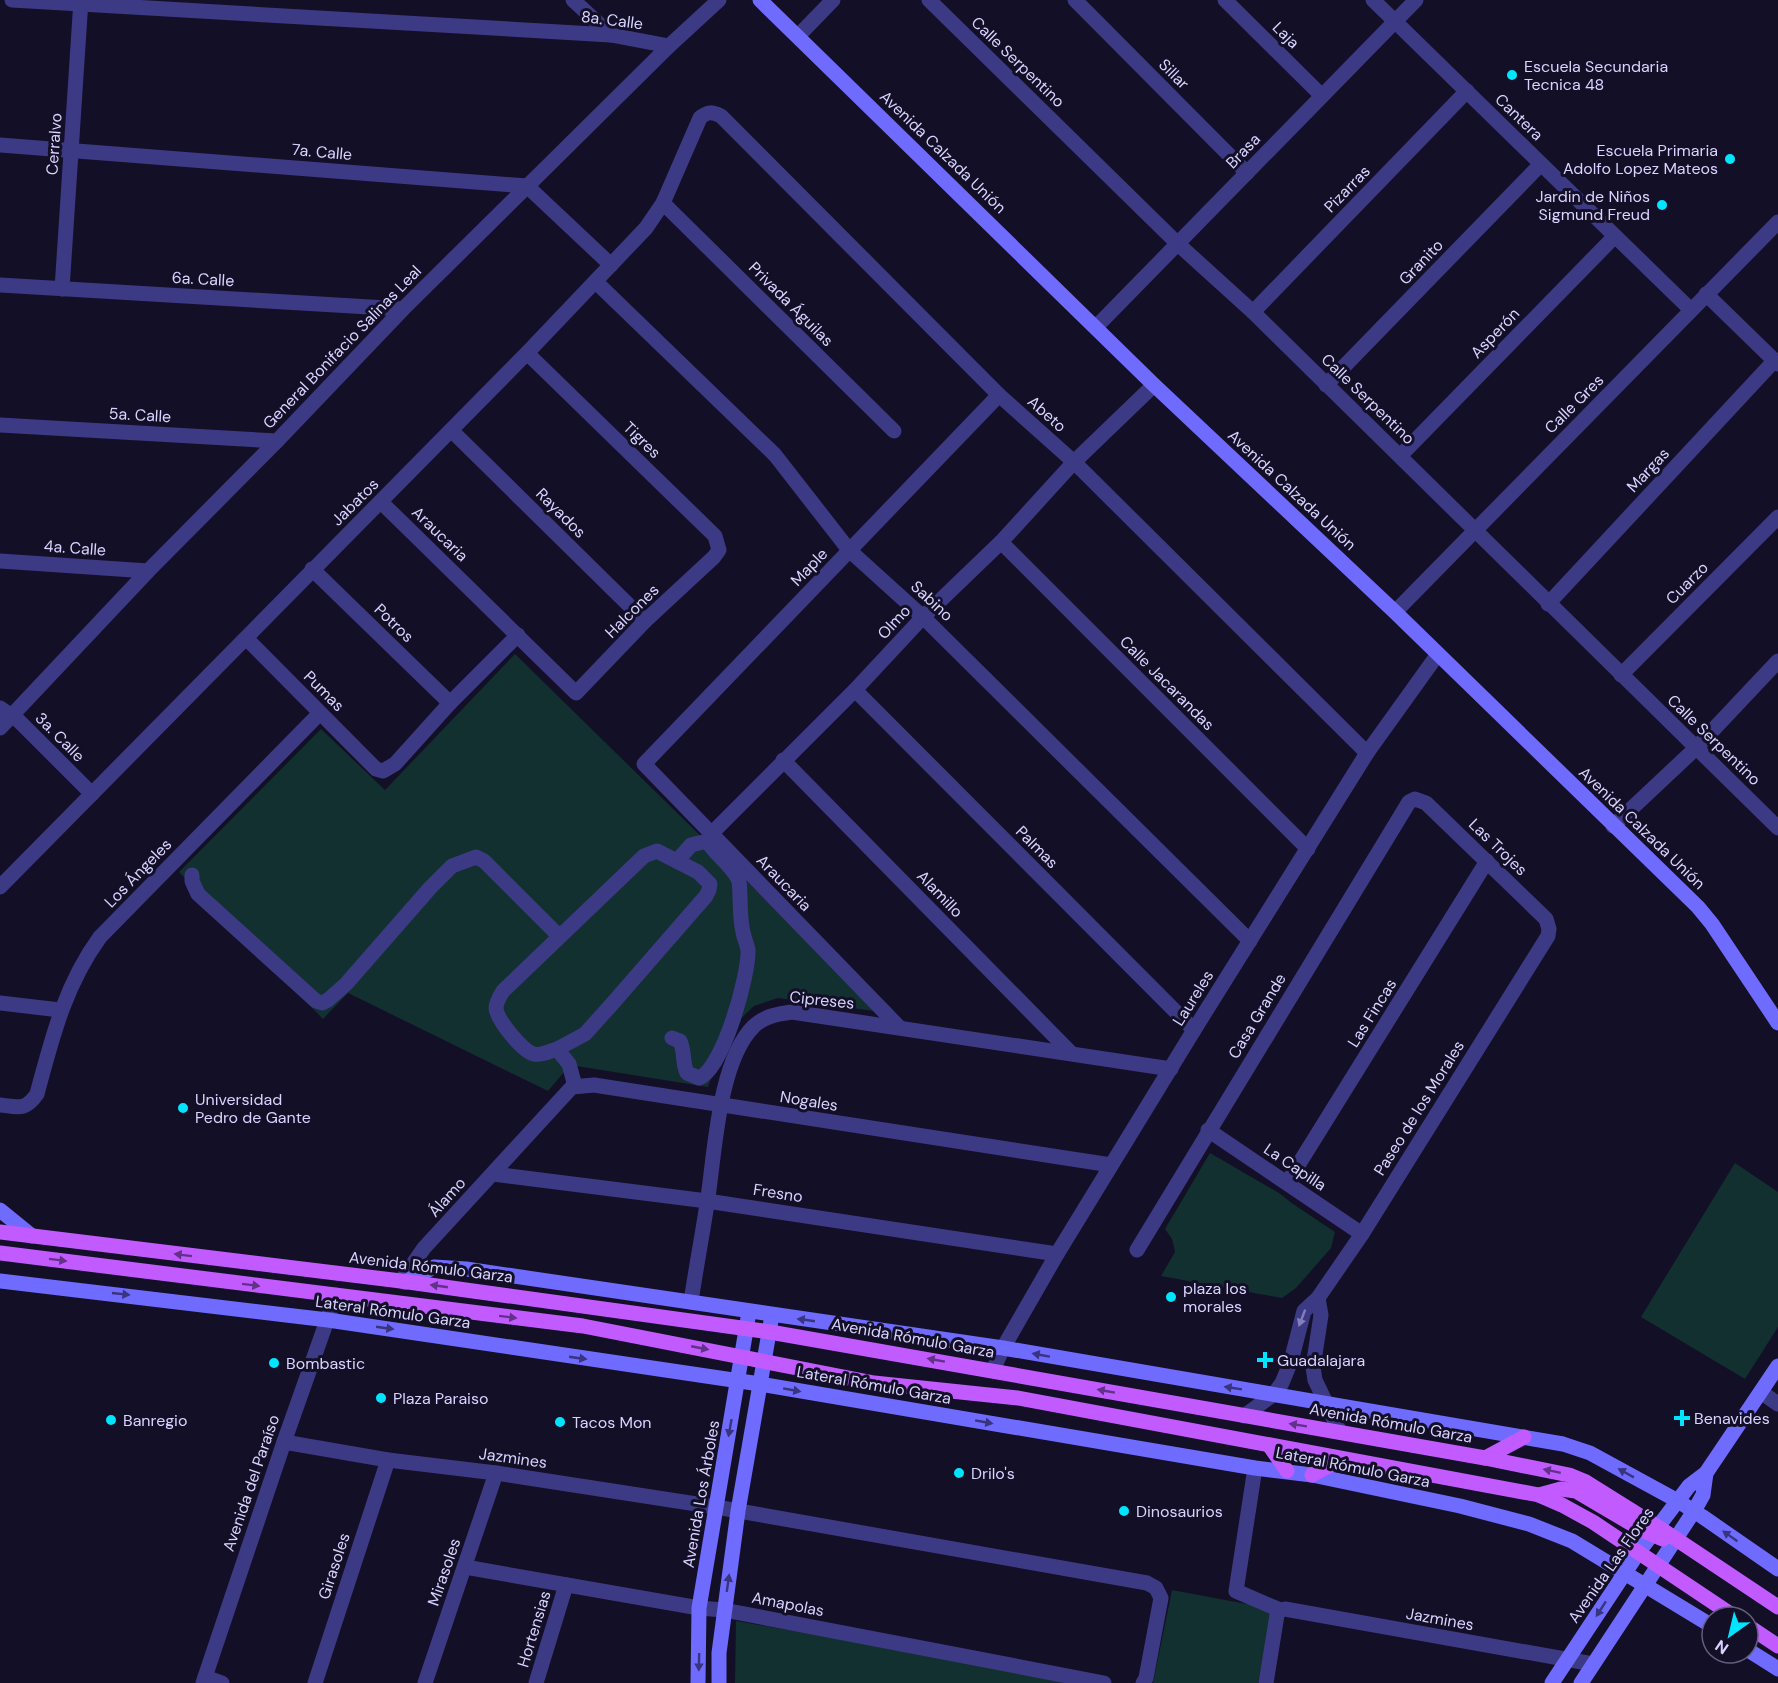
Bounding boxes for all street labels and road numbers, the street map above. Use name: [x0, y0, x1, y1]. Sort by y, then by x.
street label: 8a. Calle: [580, 6, 644, 34]
street label: Calle Serpentino: [967, 12, 1069, 112]
street label: Laja: [1268, 17, 1304, 53]
street label: Sillar: [1154, 54, 1194, 94]
street label: Avenida Calzada Unión: [875, 86, 1011, 218]
street label: Cantera: [1490, 89, 1548, 145]
street label: Cerralvo: [41, 112, 67, 176]
street label: Brasa: [1221, 129, 1265, 173]
street label: 7a. Calle: [291, 139, 353, 165]
street label: Pizarras: [1319, 161, 1375, 217]
street label: Granito: [1394, 235, 1448, 289]
street label: Privada Águilas: [744, 257, 838, 351]
street label: General Bonifacio Salinas Leal: [258, 261, 426, 433]
street label: 6a. Calle: [171, 267, 235, 291]
street label: Asperón: [1466, 303, 1524, 363]
street label: Calle Serpentino: [1317, 349, 1419, 449]
street label: Calle Gres: [1540, 370, 1608, 438]
street label: Abeto: [1023, 391, 1071, 437]
street label: 5a. Calle: [108, 403, 172, 427]
street label: Tigres: [619, 417, 665, 463]
street label: Avenida Calzada Unión: [1223, 425, 1361, 555]
street label: Margas: [1622, 443, 1674, 497]
street label: Jabatos: [327, 474, 383, 530]
street label: Rayados: [532, 484, 590, 542]
street label: Araucaria: [407, 502, 473, 566]
street label: 4a. Calle: [43, 535, 107, 561]
street label: Maple: [786, 544, 832, 590]
street label: Cuarzo: [1661, 557, 1713, 609]
street label: Sabino: [906, 576, 958, 626]
street label: Halcones: [600, 579, 664, 643]
street label: Potros: [370, 599, 418, 647]
street label: Olmo: [873, 600, 915, 644]
street label: Calle Jacarandas: [1115, 631, 1219, 735]
street label: Pumas: [299, 666, 349, 716]
street label: Calle Serpentino: [1663, 690, 1765, 790]
street label: 3a. Calle: [31, 708, 89, 766]
street label: Avenida Calzada Unión: [1574, 762, 1710, 894]
street label: Las Trojes: [1464, 814, 1532, 880]
street label: Palmas: [1011, 821, 1063, 873]
street label: Los Ángeles: [100, 834, 176, 912]
street label: Araucaria: [752, 850, 816, 916]
street label: Alamillo: [912, 866, 968, 922]
street label: Laureles: [1168, 966, 1218, 1030]
street label: Casa Grande: [1223, 969, 1291, 1063]
street label: Las Fincas: [1343, 975, 1401, 1051]
street label: Cipreses: [788, 986, 856, 1014]
street label: Paseo de los Morales: [1369, 1037, 1469, 1179]
street label: Nogales: [778, 1086, 840, 1116]
street label: La Capilla: [1260, 1138, 1330, 1196]
street label: Álamo: [424, 1173, 470, 1221]
street label: Fresno: [752, 1179, 804, 1207]
street label: Avenida Rómulo Garza: [348, 1247, 514, 1287]
street label: Lateral Rómulo Garza: [314, 1291, 472, 1333]
street label: Avenida Rómulo Garza: [830, 1313, 996, 1363]
street label: Lateral Rómulo Garza: [795, 1361, 953, 1409]
street label: Avenida Rómulo Garza: [1308, 1398, 1474, 1448]
street label: Avenida del Paraíso: [218, 1412, 284, 1554]
street label: Avenida Los Árboles: [678, 1419, 724, 1569]
street label: Lateral Rómulo Garza: [1274, 1442, 1432, 1492]
street label: Jazmines: [478, 1443, 548, 1473]
street label: Avenida Las Flores: [1563, 1503, 1659, 1627]
street label: Girasoles: [313, 1530, 355, 1602]
street label: Mirasoles: [423, 1535, 465, 1609]
street label: Amapolas: [750, 1587, 826, 1621]
street label: Hortensias: [512, 1588, 556, 1670]
street label: Jazmines: [1404, 1603, 1476, 1635]

